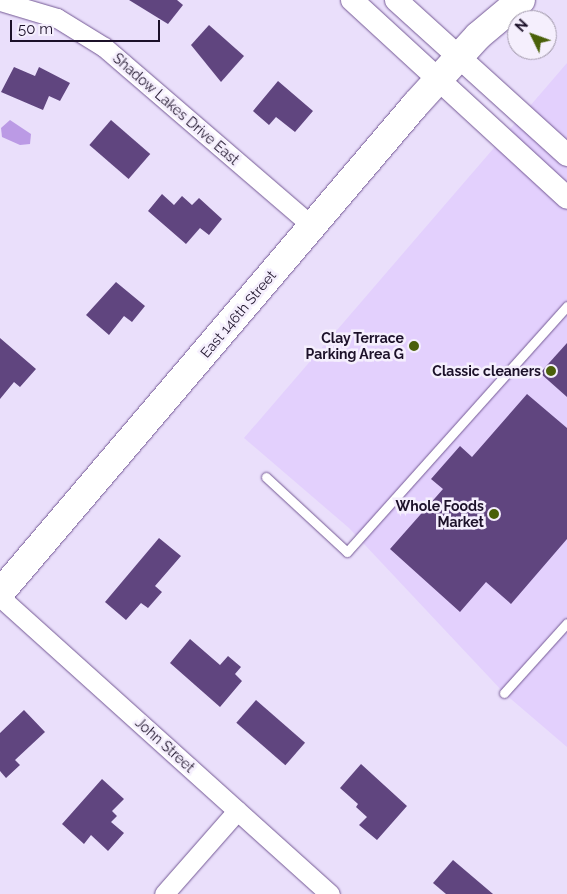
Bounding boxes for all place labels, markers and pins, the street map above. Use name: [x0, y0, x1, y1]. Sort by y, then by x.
place label: Clay Terrace Parking Area G: [305, 330, 404, 362]
marker: Clay Terrace Parking Area G: [408, 340, 420, 352]
place label: Classic cleaners: [432, 363, 541, 379]
marker: Classic cleaners: [545, 365, 557, 377]
place label: Whole Foods Market: [396, 498, 484, 530]
marker: Whole Foods Market: [488, 508, 500, 520]

